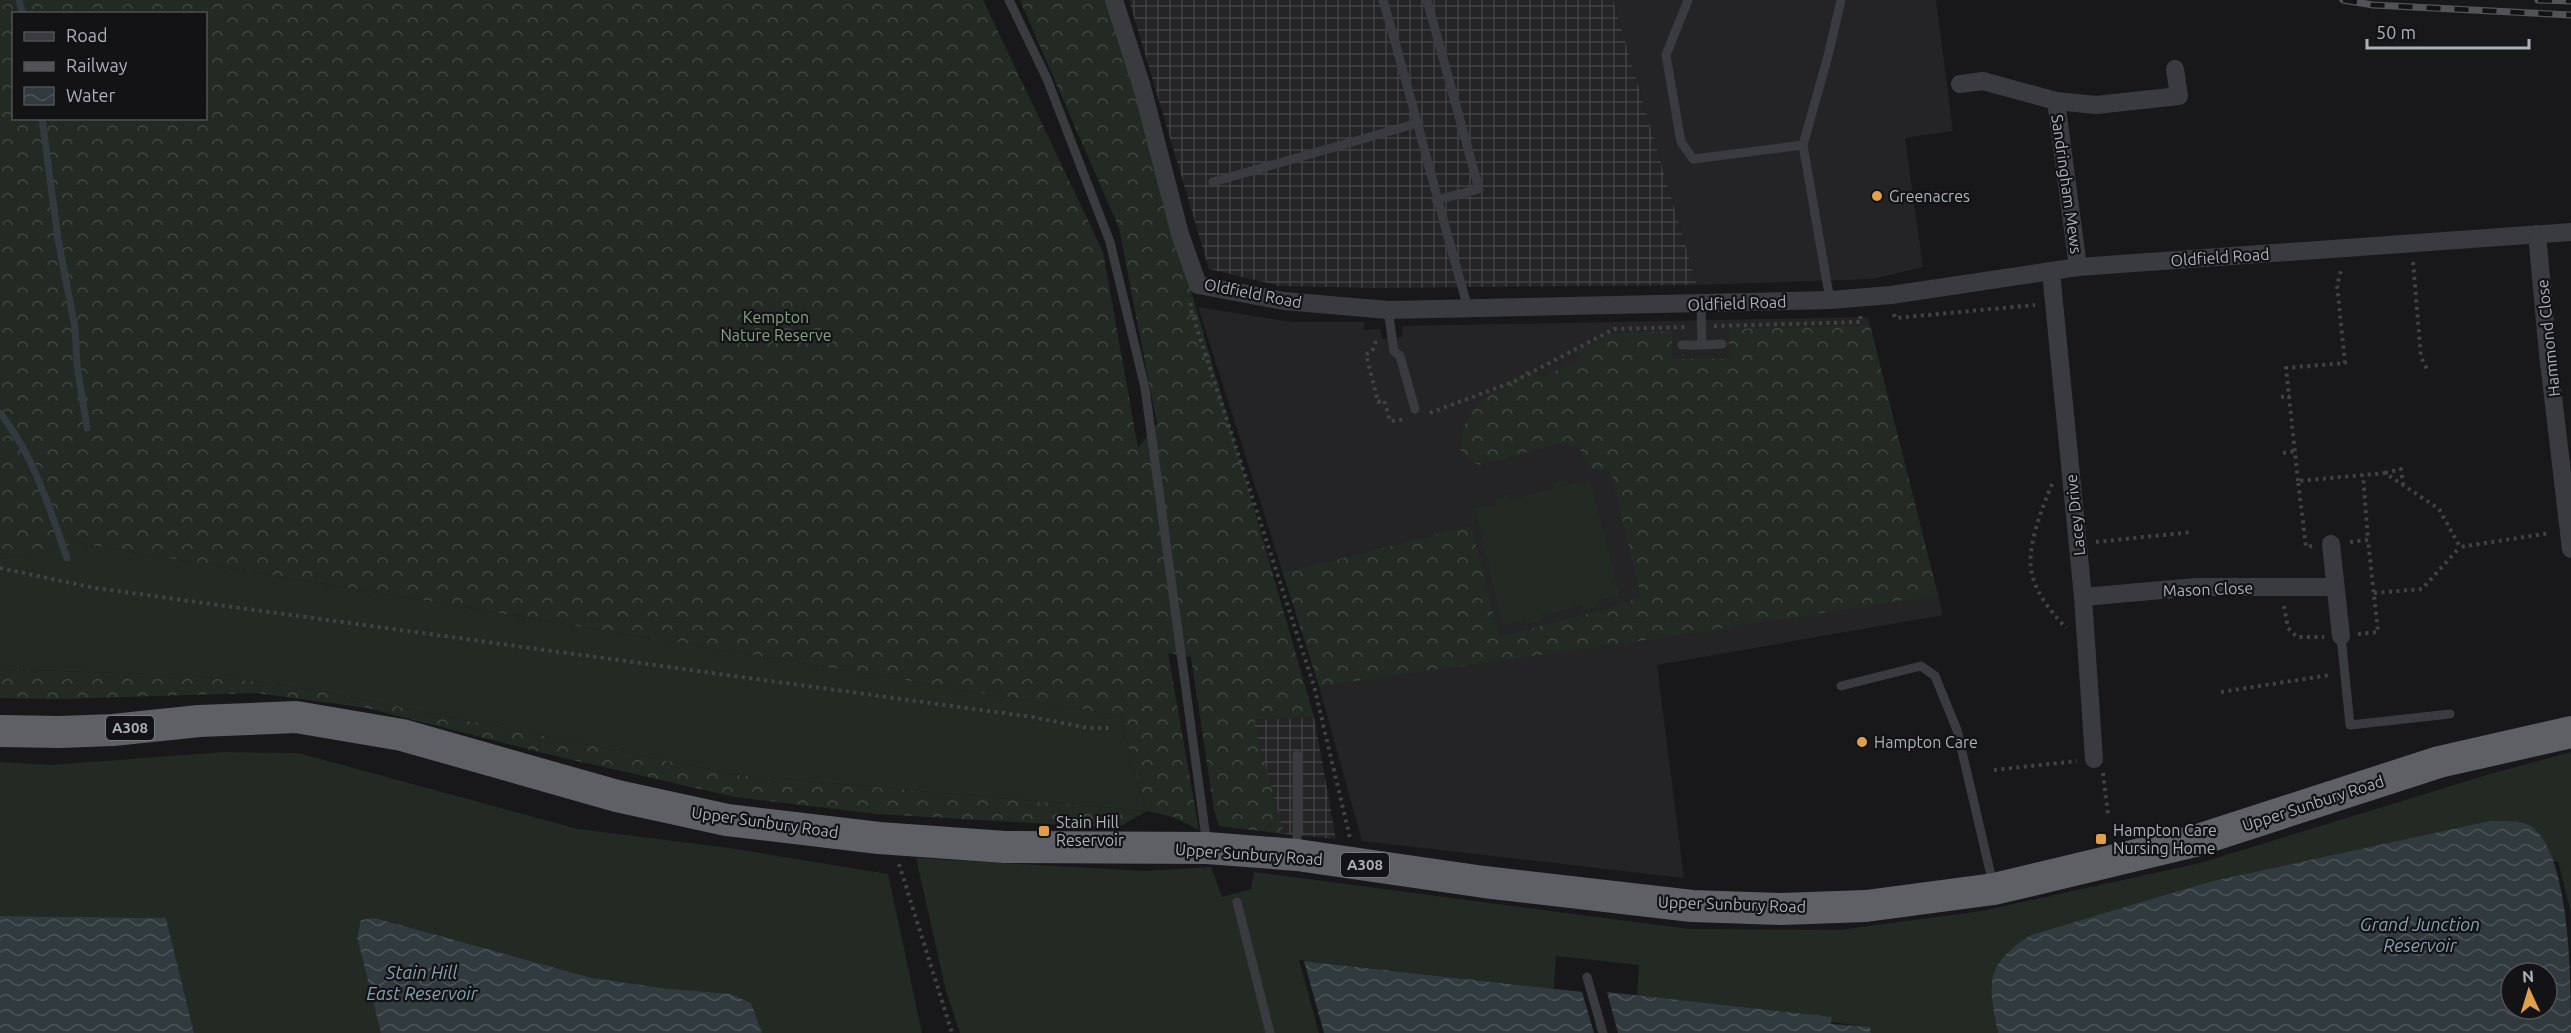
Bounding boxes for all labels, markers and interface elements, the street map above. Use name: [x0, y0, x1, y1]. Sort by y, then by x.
legend: [12, 12, 207, 120]
scale bar: [2367, 12, 2529, 50]
text: 50 m: [2376, 22, 2416, 42]
text: Road: [66, 25, 108, 45]
text: Railway: [66, 55, 128, 75]
text: Water: [66, 85, 116, 105]
street label: Sandringham Mews: [2048, 113, 2086, 255]
place label: Greenacres: [1889, 187, 1970, 205]
marker: Greenacres: [1870, 189, 1884, 203]
street label: Oldfield Road: [2170, 245, 2270, 269]
street label: Oldfield Road: [1203, 275, 1303, 311]
street label: Hammond Close: [2533, 279, 2563, 397]
street label: Oldfield Road: [1687, 292, 1787, 314]
park label: Kempton Nature Reserve: [720, 308, 832, 344]
street label: Lacey Drive: [2062, 473, 2088, 557]
street label: Mason Close: [2163, 578, 2253, 600]
road number: A308: [106, 716, 154, 740]
place label: Hampton Care: [1874, 733, 1978, 751]
marker: Hampton Care: [1855, 735, 1869, 749]
street label: Upper Sunbury Road: [2240, 772, 2386, 834]
street label: Upper Sunbury Road: [690, 803, 840, 841]
place label: Stain Hill Reservoir: [1056, 813, 1124, 849]
place label: Hampton Care Nursing Home: [2113, 821, 2217, 857]
marker: Stain Hill Reservoir: [1037, 824, 1051, 838]
marker: Hampton Care Nursing Home: [2094, 832, 2108, 846]
street label: Upper Sunbury Road: [1175, 840, 1323, 868]
road number: A308: [1341, 853, 1389, 877]
street label: Upper Sunbury Road: [1658, 892, 1806, 916]
water label: Grand Junction Reservoir: [2360, 914, 2480, 955]
north arrow: [2499, 961, 2559, 1021]
water label: Stain Hill East Reservoir: [366, 962, 479, 1003]
text: N: [2521, 967, 2535, 985]

